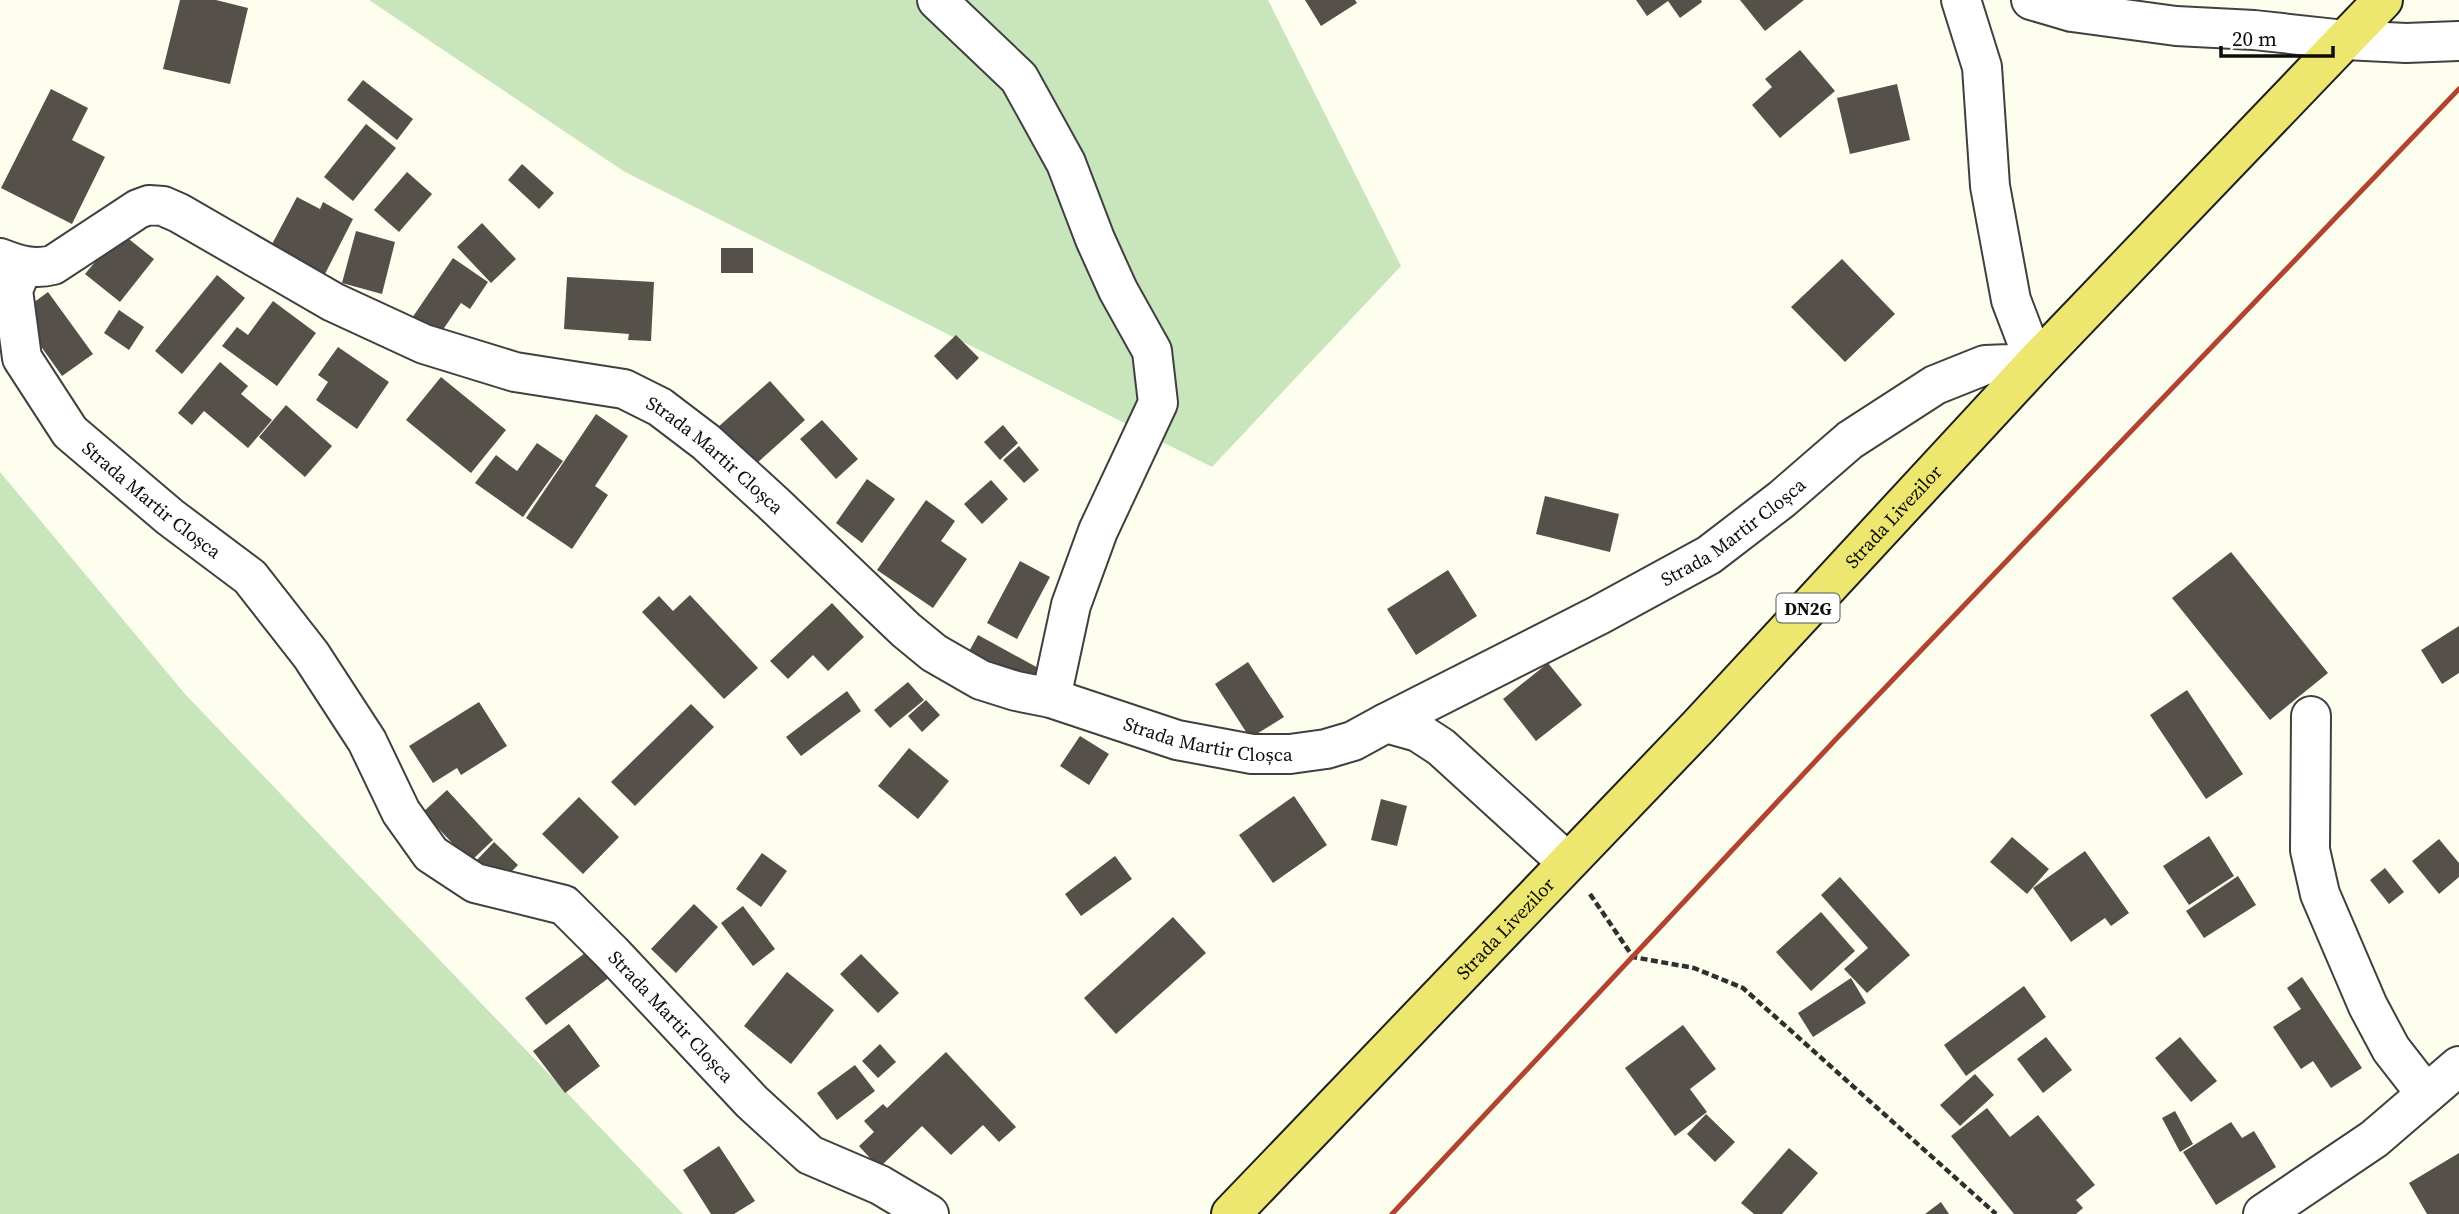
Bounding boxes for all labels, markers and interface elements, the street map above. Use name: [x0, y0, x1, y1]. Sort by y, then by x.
scale bar: [2221, 14, 2333, 58]
text: 20 m: [2232, 24, 2277, 53]
street label: Strada Martir Cloșca: [642, 389, 790, 520]
street label: Strada Martir Cloșca: [77, 435, 227, 564]
street label: Strada Livezilor: [1839, 459, 1948, 573]
street label: Strada Martir Cloșca: [1656, 471, 1811, 592]
road number: DN2G: [1776, 594, 1840, 622]
street label: Strada Martir Cloșca: [1120, 710, 1293, 767]
street label: Strada Livezilor: [1450, 872, 1560, 985]
street label: Strada Martir Cloșca: [603, 944, 740, 1088]

